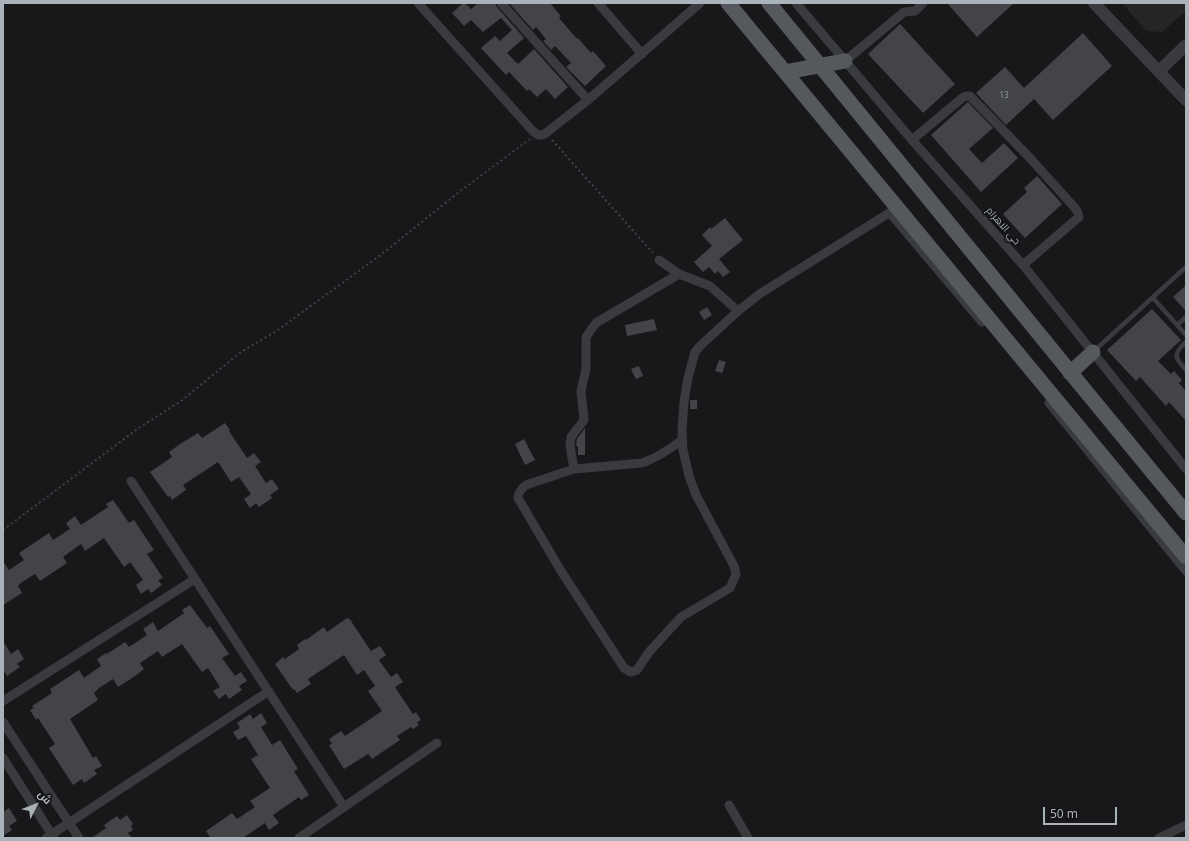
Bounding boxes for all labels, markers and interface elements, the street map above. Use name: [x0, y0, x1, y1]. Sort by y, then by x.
house number: 13: [999, 91, 1009, 101]
street label: حي الاهرام: [983, 205, 1023, 247]
north arrow: [16, 785, 56, 825]
text: ش: [35, 786, 56, 807]
scale bar: [1045, 799, 1119, 825]
text: 50 m: [1050, 805, 1078, 822]

